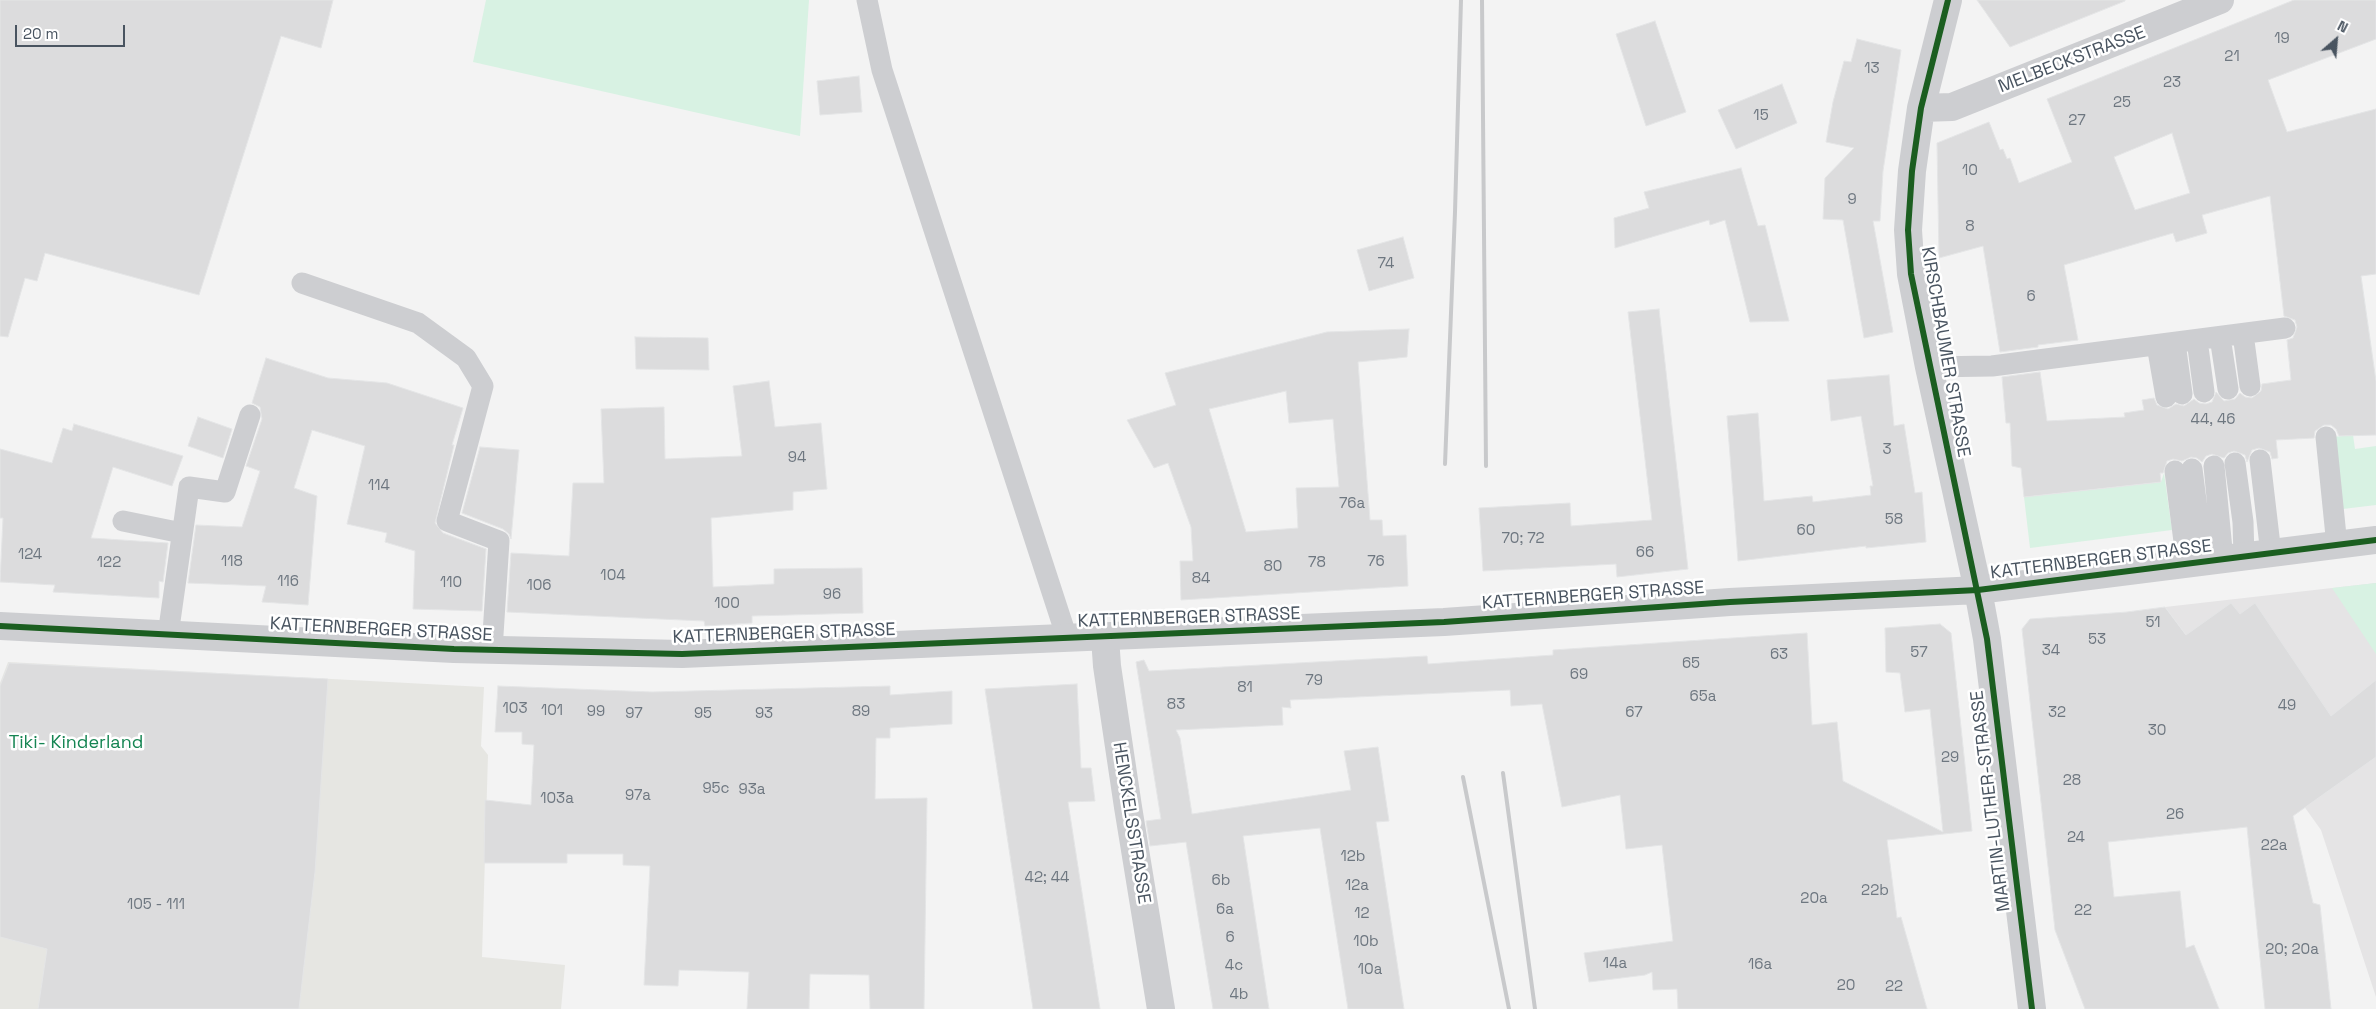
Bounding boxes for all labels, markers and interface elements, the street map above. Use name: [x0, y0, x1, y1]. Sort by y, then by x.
scale bar: [18, 15, 128, 47]
north arrow: [2311, 15, 2361, 65]
text: N: [2335, 16, 2351, 37]
street label: MELBECKSTRASSE: [1995, 22, 2149, 98]
text: 20 m: [23, 24, 58, 43]
house number: 19: [2274, 30, 2290, 48]
house number: 21: [2224, 48, 2240, 66]
house number: 13: [1864, 60, 1880, 78]
house number: 23: [2163, 74, 2181, 92]
house number: 25: [2113, 94, 2131, 112]
house number: 15: [1753, 107, 1769, 125]
house number: 27: [2068, 112, 2086, 130]
house number: 10: [1962, 162, 1978, 180]
house number: 9: [1847, 191, 1857, 209]
house number: 8: [1965, 218, 1975, 236]
street label: KIRSCHBAUMER STRASSE: [1916, 245, 1974, 459]
house number: 74: [1378, 255, 1394, 273]
house number: 6: [2026, 288, 2036, 306]
house number: 44, 46: [2191, 411, 2235, 429]
house number: 3: [1882, 441, 1892, 459]
house number: 94: [788, 449, 806, 467]
house number: 114: [368, 477, 390, 495]
house number: 76a: [1339, 495, 1365, 513]
house number: 58: [1885, 511, 1903, 529]
house number: 60: [1797, 522, 1815, 540]
house number: 70; 72: [1502, 530, 1544, 548]
street label: KATTERNBERGER STRASSE: [1989, 536, 2213, 584]
house number: 66: [1636, 544, 1654, 562]
house number: 124: [18, 546, 42, 564]
house number: 118: [221, 553, 243, 571]
house number: 76: [1367, 553, 1385, 571]
house number: 122: [97, 554, 121, 572]
house number: 78: [1308, 554, 1326, 572]
house number: 80: [1264, 558, 1282, 576]
house number: 104: [600, 567, 626, 585]
house number: 84: [1192, 570, 1210, 588]
house number: 116: [277, 573, 299, 591]
house number: 110: [440, 574, 462, 592]
house number: 106: [526, 577, 552, 595]
street label: KATTERNBERGER STRASSE: [1481, 577, 1705, 615]
house number: 96: [823, 586, 841, 604]
house number: 100: [714, 595, 740, 613]
street label: KATTERNBERGER STRASSE: [1077, 603, 1301, 633]
street label: KATTERNBERGER STRASSE: [269, 613, 493, 647]
house number: 51: [2145, 614, 2161, 632]
street label: KATTERNBERGER STRASSE: [672, 619, 896, 649]
house number: 53: [2088, 631, 2106, 649]
house number: 34: [2042, 642, 2060, 660]
house number: 57: [1910, 644, 1928, 662]
house number: 63: [1770, 646, 1788, 664]
house number: 65: [1682, 655, 1700, 673]
house number: 69: [1570, 666, 1588, 684]
house number: 79: [1305, 672, 1323, 690]
house number: 81: [1237, 679, 1253, 697]
house number: 65a: [1690, 688, 1716, 706]
street label: MARTIN-LUTHER-STRASSE: [1967, 689, 2015, 913]
house number: 83: [1167, 696, 1185, 714]
house number: 49: [2278, 697, 2296, 715]
house number: 103: [503, 700, 527, 718]
house number: 101: [541, 702, 563, 720]
house number: 99: [587, 703, 605, 721]
house number: 89: [852, 703, 870, 721]
house number: 67: [1625, 704, 1643, 722]
house number: 32: [2048, 704, 2066, 722]
house number: 97: [625, 705, 643, 723]
house number: 95: [694, 705, 712, 723]
house number: 93: [755, 705, 773, 723]
house number: 30: [2148, 722, 2166, 740]
park label: Tiki- Kinderland: [9, 732, 143, 754]
street label: HENCKELSSTRASSE: [1108, 741, 1154, 905]
house number: 29: [1941, 749, 1959, 767]
house number: 28: [2063, 772, 2081, 790]
house number: 95c: [702, 780, 730, 798]
house number: 93a: [739, 781, 765, 799]
house number: 97a: [625, 787, 651, 805]
house number: 103a: [540, 790, 574, 808]
house number: 26: [2166, 806, 2184, 824]
house number: 24: [2067, 829, 2085, 847]
house number: 22a: [2261, 837, 2287, 855]
house number: 12b: [1341, 848, 1365, 866]
house number: 42; 44: [1025, 869, 1069, 887]
house number: 6b: [1212, 872, 1230, 890]
house number: 12a: [1345, 877, 1369, 895]
house number: 22b: [1861, 882, 1889, 900]
house number: 20a: [1800, 890, 1828, 908]
house number: 105 - 111: [127, 896, 185, 914]
house number: 6a: [1216, 901, 1234, 919]
house number: 22: [2074, 902, 2092, 920]
house number: 12: [1354, 905, 1370, 923]
house number: 6: [1225, 929, 1235, 947]
house number: 10b: [1353, 933, 1379, 951]
house number: 20; 20a: [2265, 941, 2319, 959]
house number: 14a: [1603, 955, 1627, 973]
house number: 16a: [1748, 956, 1772, 974]
house number: 4c: [1225, 957, 1243, 975]
house number: 10a: [1358, 961, 1382, 979]
house number: 20: [1837, 977, 1855, 995]
house number: 22: [1885, 978, 1903, 996]
house number: 4b: [1229, 986, 1249, 1004]

